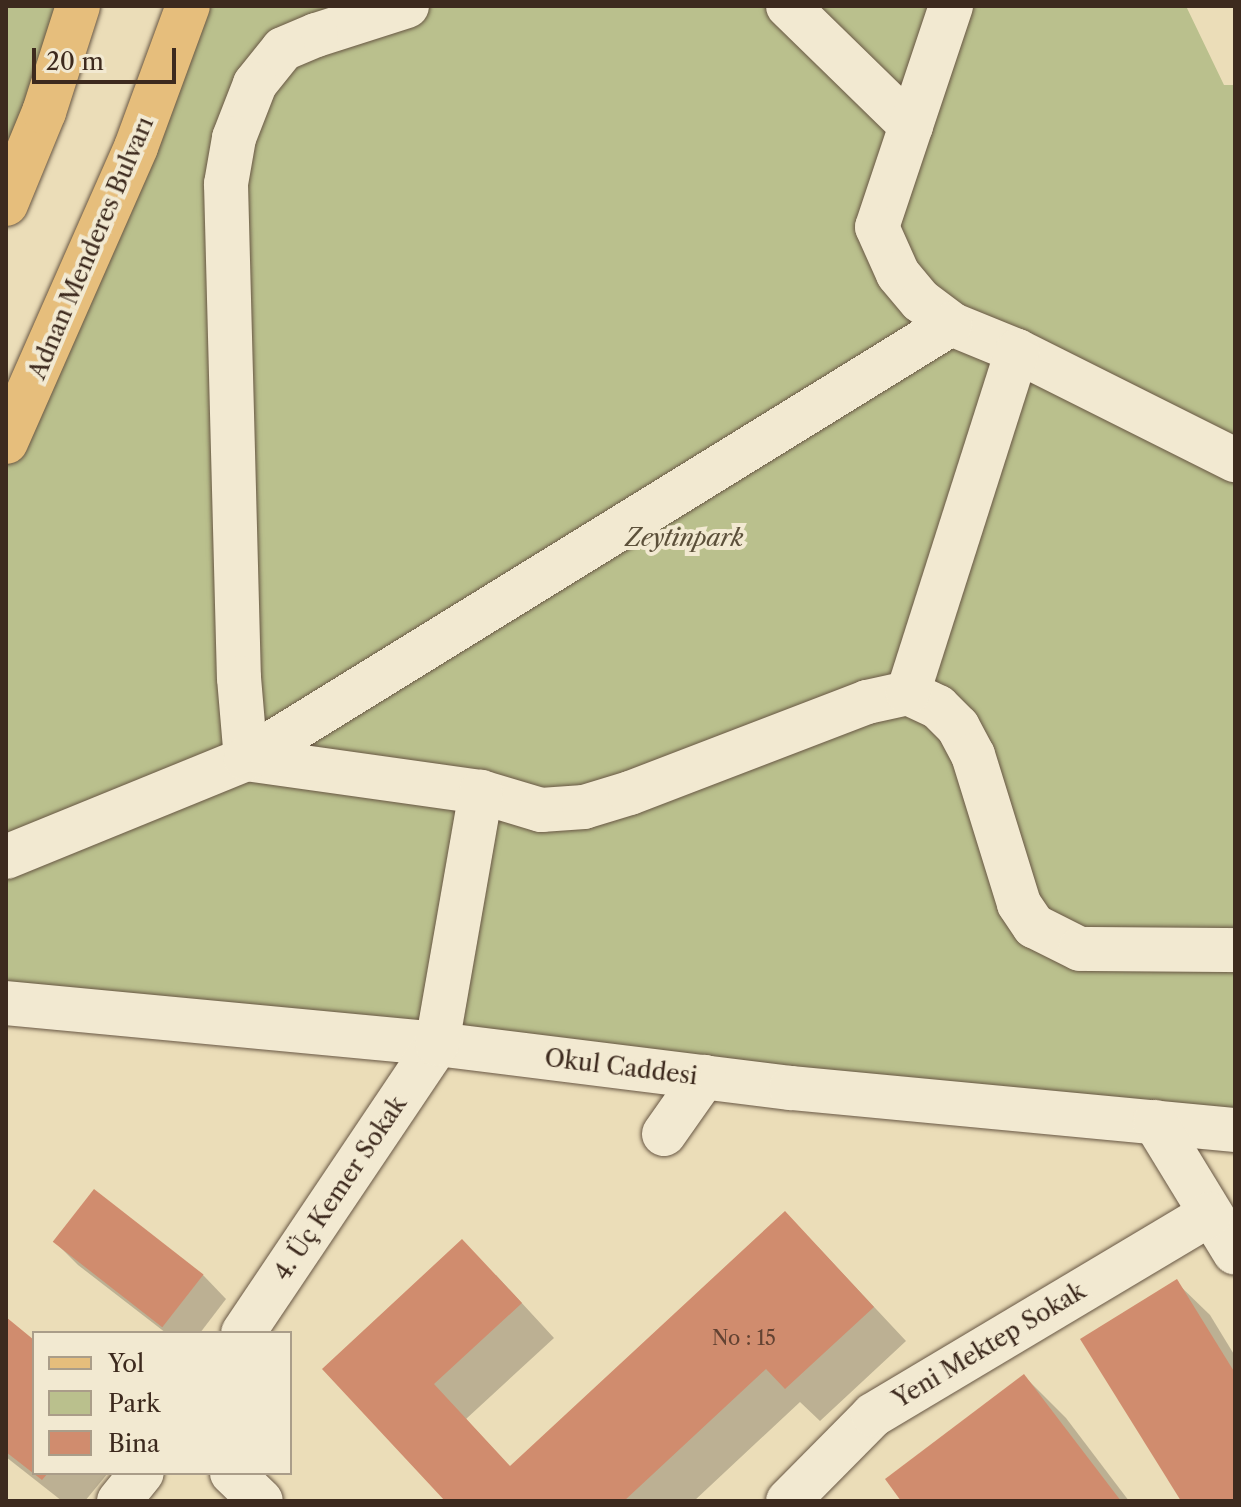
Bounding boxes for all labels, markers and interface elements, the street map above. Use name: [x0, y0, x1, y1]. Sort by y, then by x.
scale bar: [36, 32, 180, 82]
text: 20 m: [46, 47, 104, 76]
street label: Adnan Menderes Bulvarı: [23, 112, 159, 384]
park label: Zeytinpark: [624, 524, 744, 552]
street label: Okul Caddesi: [543, 1043, 699, 1091]
street label: 4. Üç Kemer Sokak: [268, 1090, 412, 1286]
street label: Yeni Mektep Sokak: [888, 1276, 1090, 1414]
house number: No : 15: [712, 1326, 776, 1350]
legend: [32, 1331, 292, 1475]
text: Yol: [108, 1349, 144, 1378]
text: Park: [108, 1389, 160, 1418]
text: Bina: [108, 1429, 160, 1458]

